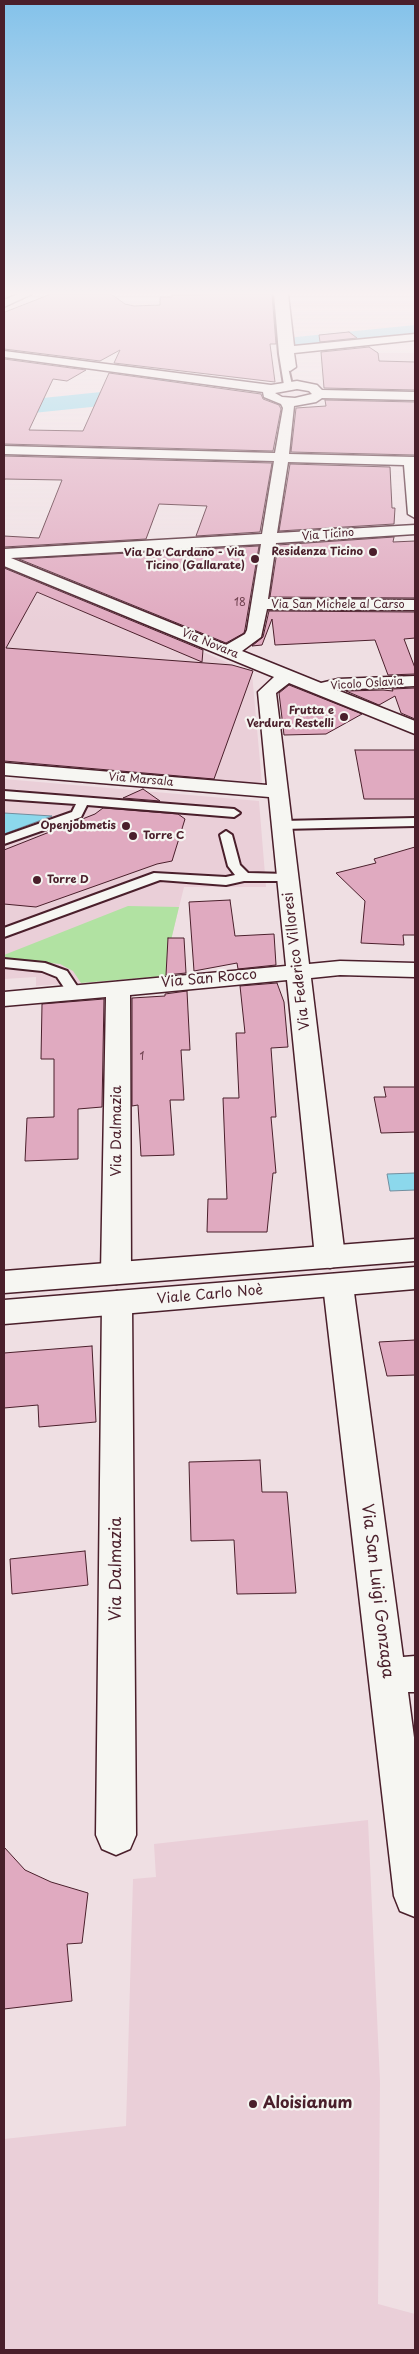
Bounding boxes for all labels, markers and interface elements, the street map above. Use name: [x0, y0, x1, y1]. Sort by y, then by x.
street label: Via Ticino: [301, 526, 355, 544]
place label: Residenza Ticino: [271, 545, 363, 559]
place label: Via Da Cardano - Via Ticino (Gallarate): [124, 546, 245, 572]
marker: Residenza Ticino: [367, 546, 379, 558]
marker: Via Da Cardano - Via Ticino (Gallarate): [249, 553, 261, 565]
house number: 18: [234, 596, 246, 610]
street label: Via San Michele al Carso: [271, 598, 405, 612]
street label: Via Novara: [180, 627, 240, 661]
street label: Vicolo Oslavia: [330, 675, 404, 693]
place label: Frutta e Verdura Restelli: [246, 704, 334, 730]
marker: Frutta e Verdura Restelli: [338, 711, 350, 723]
street label: Via Marsala: [108, 771, 174, 789]
place label: Openjobmetis: [40, 819, 116, 833]
marker: Openjobmetis: [120, 820, 132, 832]
place label: Torre C: [143, 829, 184, 843]
marker: Torre C: [127, 830, 139, 842]
place label: Torre D: [47, 873, 89, 887]
marker: Torre D: [31, 874, 43, 886]
street label: Via Federico Villoresi: [280, 891, 314, 1031]
street label: Via San Rocco: [160, 966, 258, 992]
house number: 1: [140, 1050, 144, 1064]
street label: Via Dalmazia: [109, 1085, 125, 1177]
street label: Viale Carlo Noè: [156, 1282, 264, 1308]
street label: Via San Luigi Gonzaga: [357, 1503, 397, 1679]
street label: Via Dalmazia: [107, 1517, 127, 1621]
place label: Aloisianum: [263, 2094, 352, 2114]
marker: Aloisianum: [247, 2098, 259, 2110]

